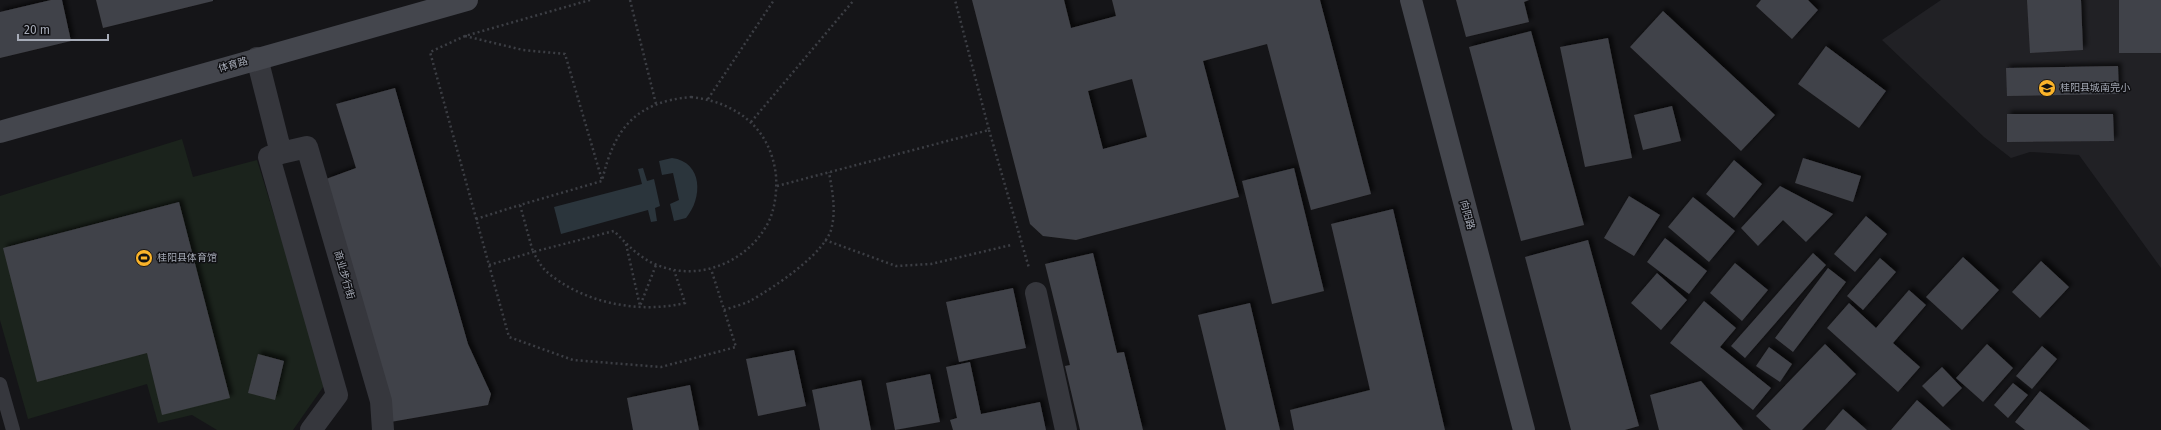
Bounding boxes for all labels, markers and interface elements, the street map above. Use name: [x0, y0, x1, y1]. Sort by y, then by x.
scale bar: [18, 16, 108, 42]
text: 20 m: [24, 23, 50, 37]
street label: 体育路: [217, 55, 249, 75]
school or university icon: 桂阳县城南完小: [2037, 78, 2057, 98]
place label: 桂阳县城南完小: [2060, 82, 2130, 94]
street label: 向阳路: [1457, 199, 1477, 231]
sports icon: 桂阳县体育馆: [134, 248, 154, 268]
street label: 商业步行街: [331, 249, 357, 301]
place label: 桂阳县体育馆: [157, 252, 217, 264]

